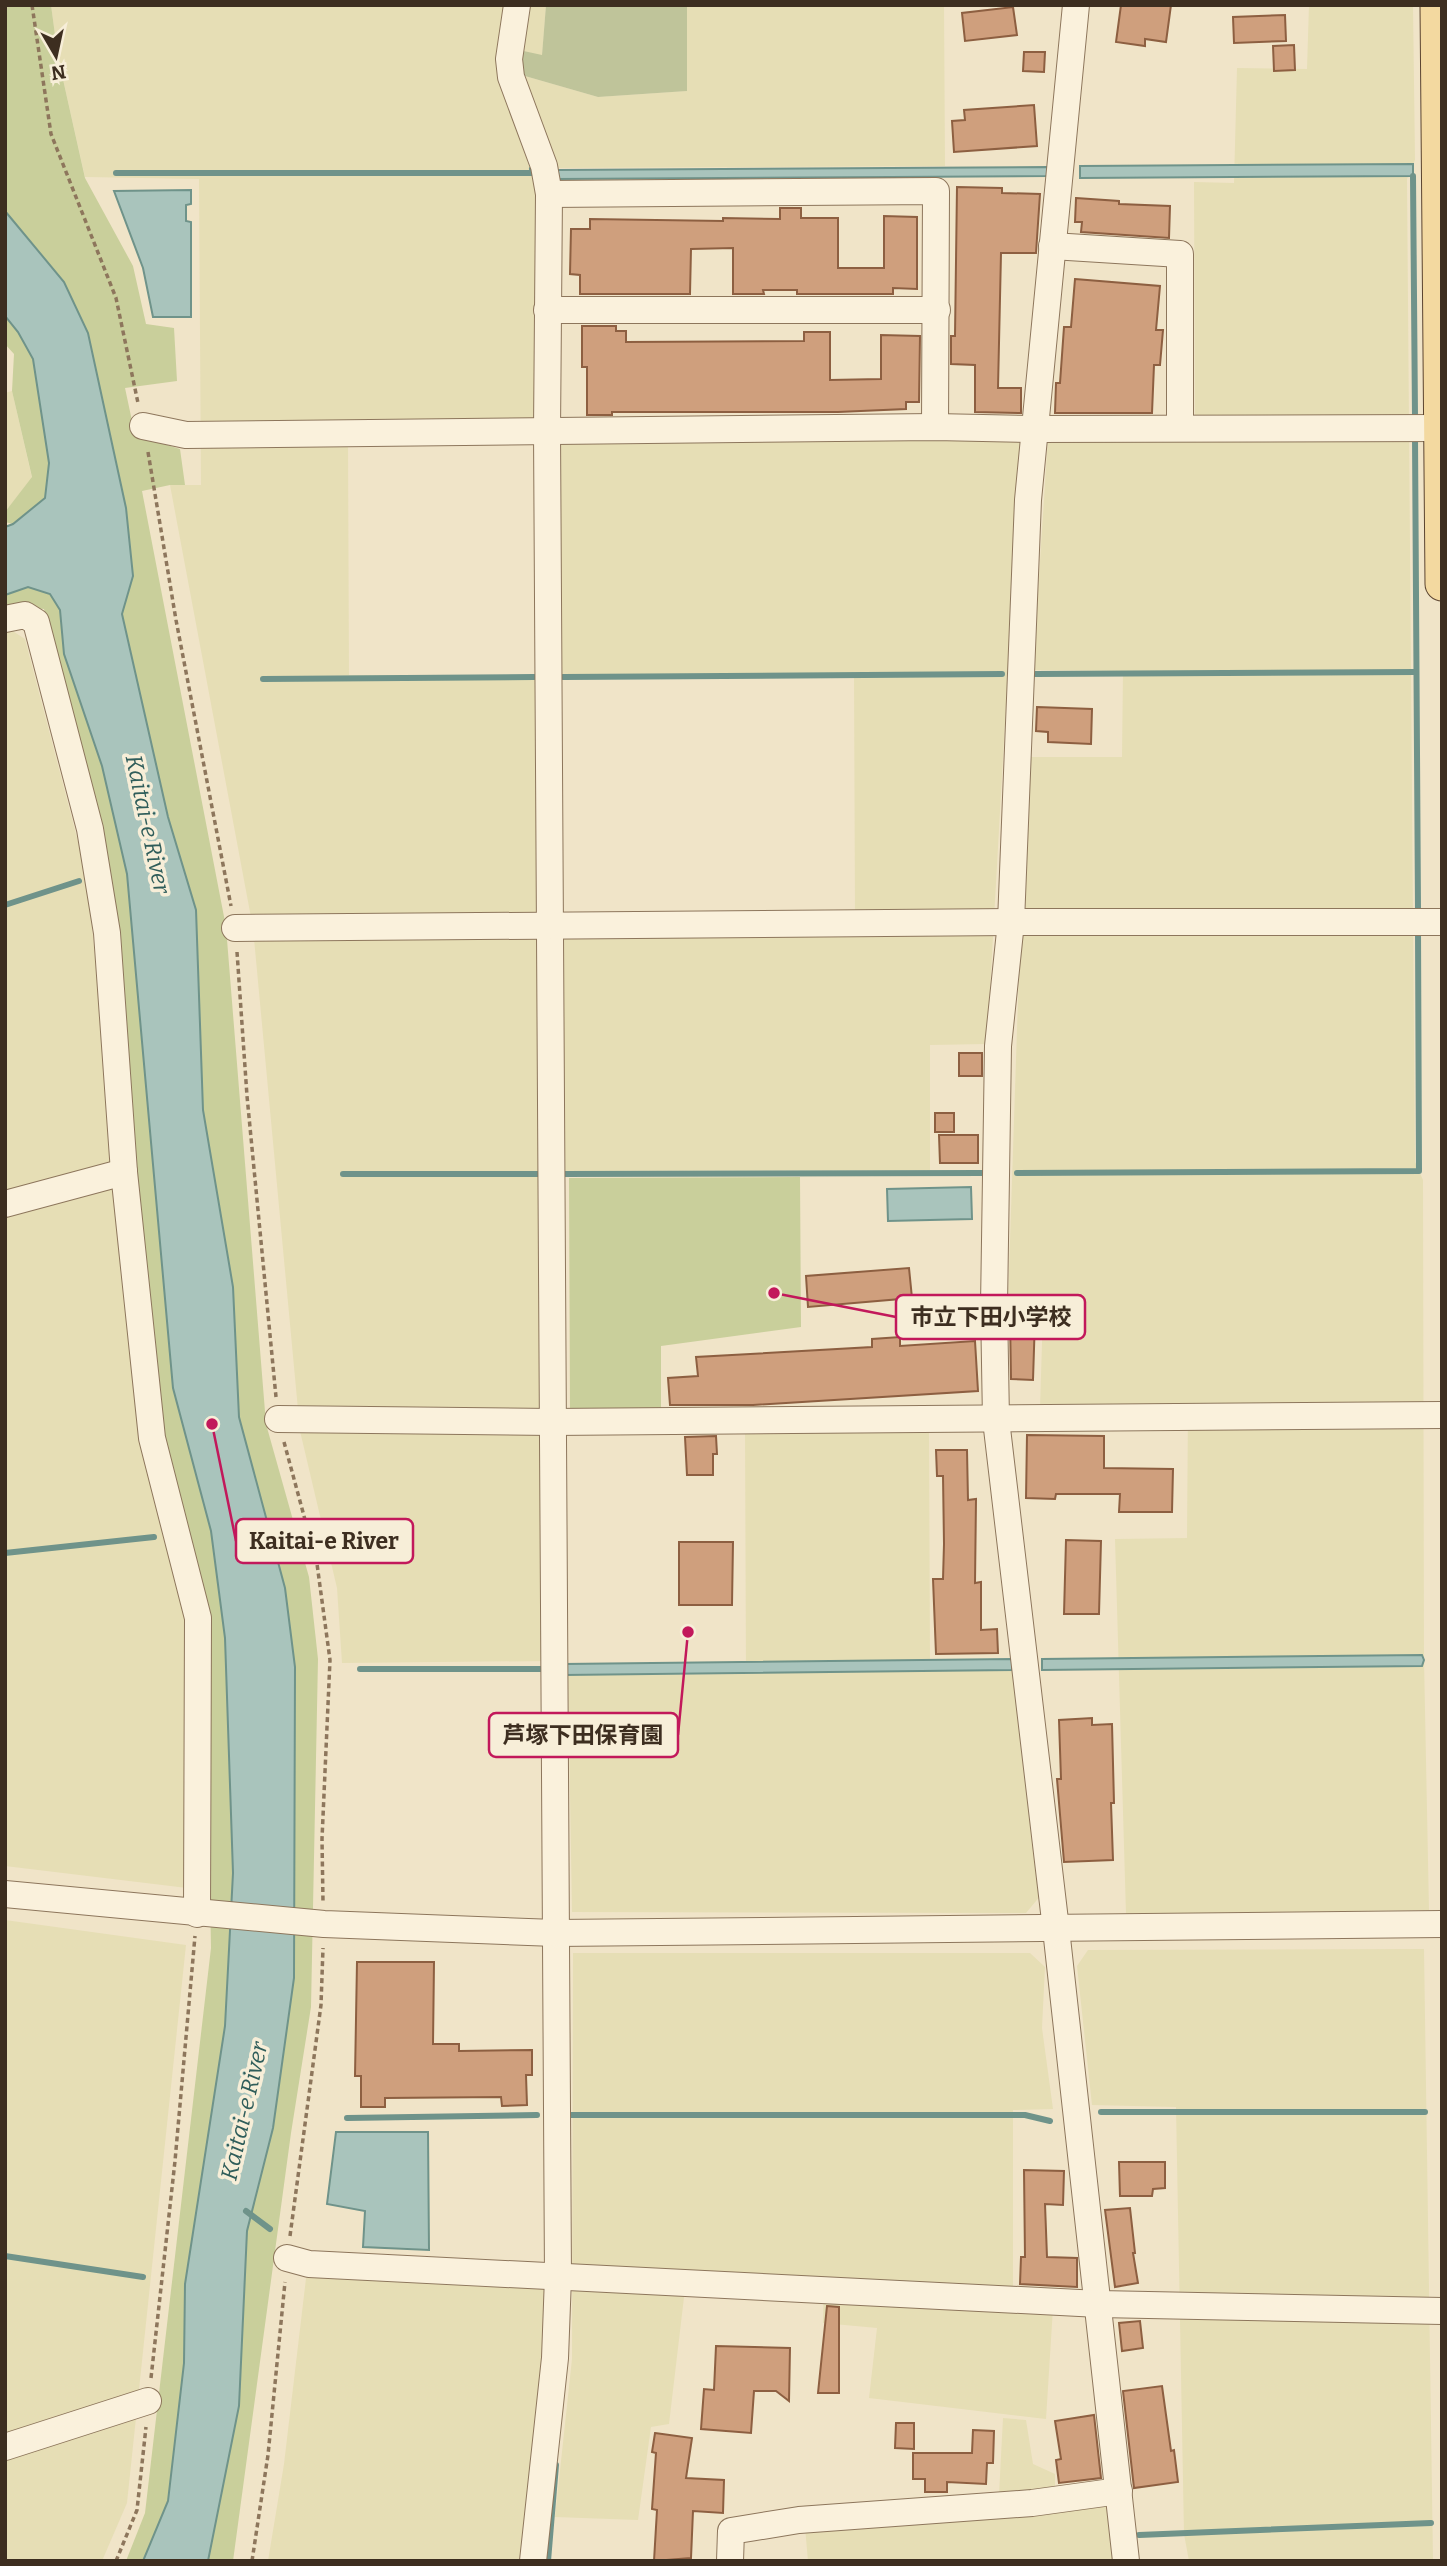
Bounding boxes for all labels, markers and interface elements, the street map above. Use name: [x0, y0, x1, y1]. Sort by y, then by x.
north arrow: [21, 21, 91, 91]
text: N: [49, 60, 68, 85]
water label: Kaitai-e River: [120, 752, 177, 898]
callout: 市立下田小学校: [896, 1295, 1085, 1339]
text: 市立下田小学校: [911, 1303, 1072, 1331]
callout: Kaitai-e River: [236, 1519, 413, 1563]
text: Kaitai-e River: [249, 1527, 399, 1555]
callout: 芦塚下田保育園: [489, 1713, 678, 1757]
text: 芦塚下田保育園: [503, 1721, 664, 1749]
water label: Kaitai-e River: [214, 2038, 274, 2183]

